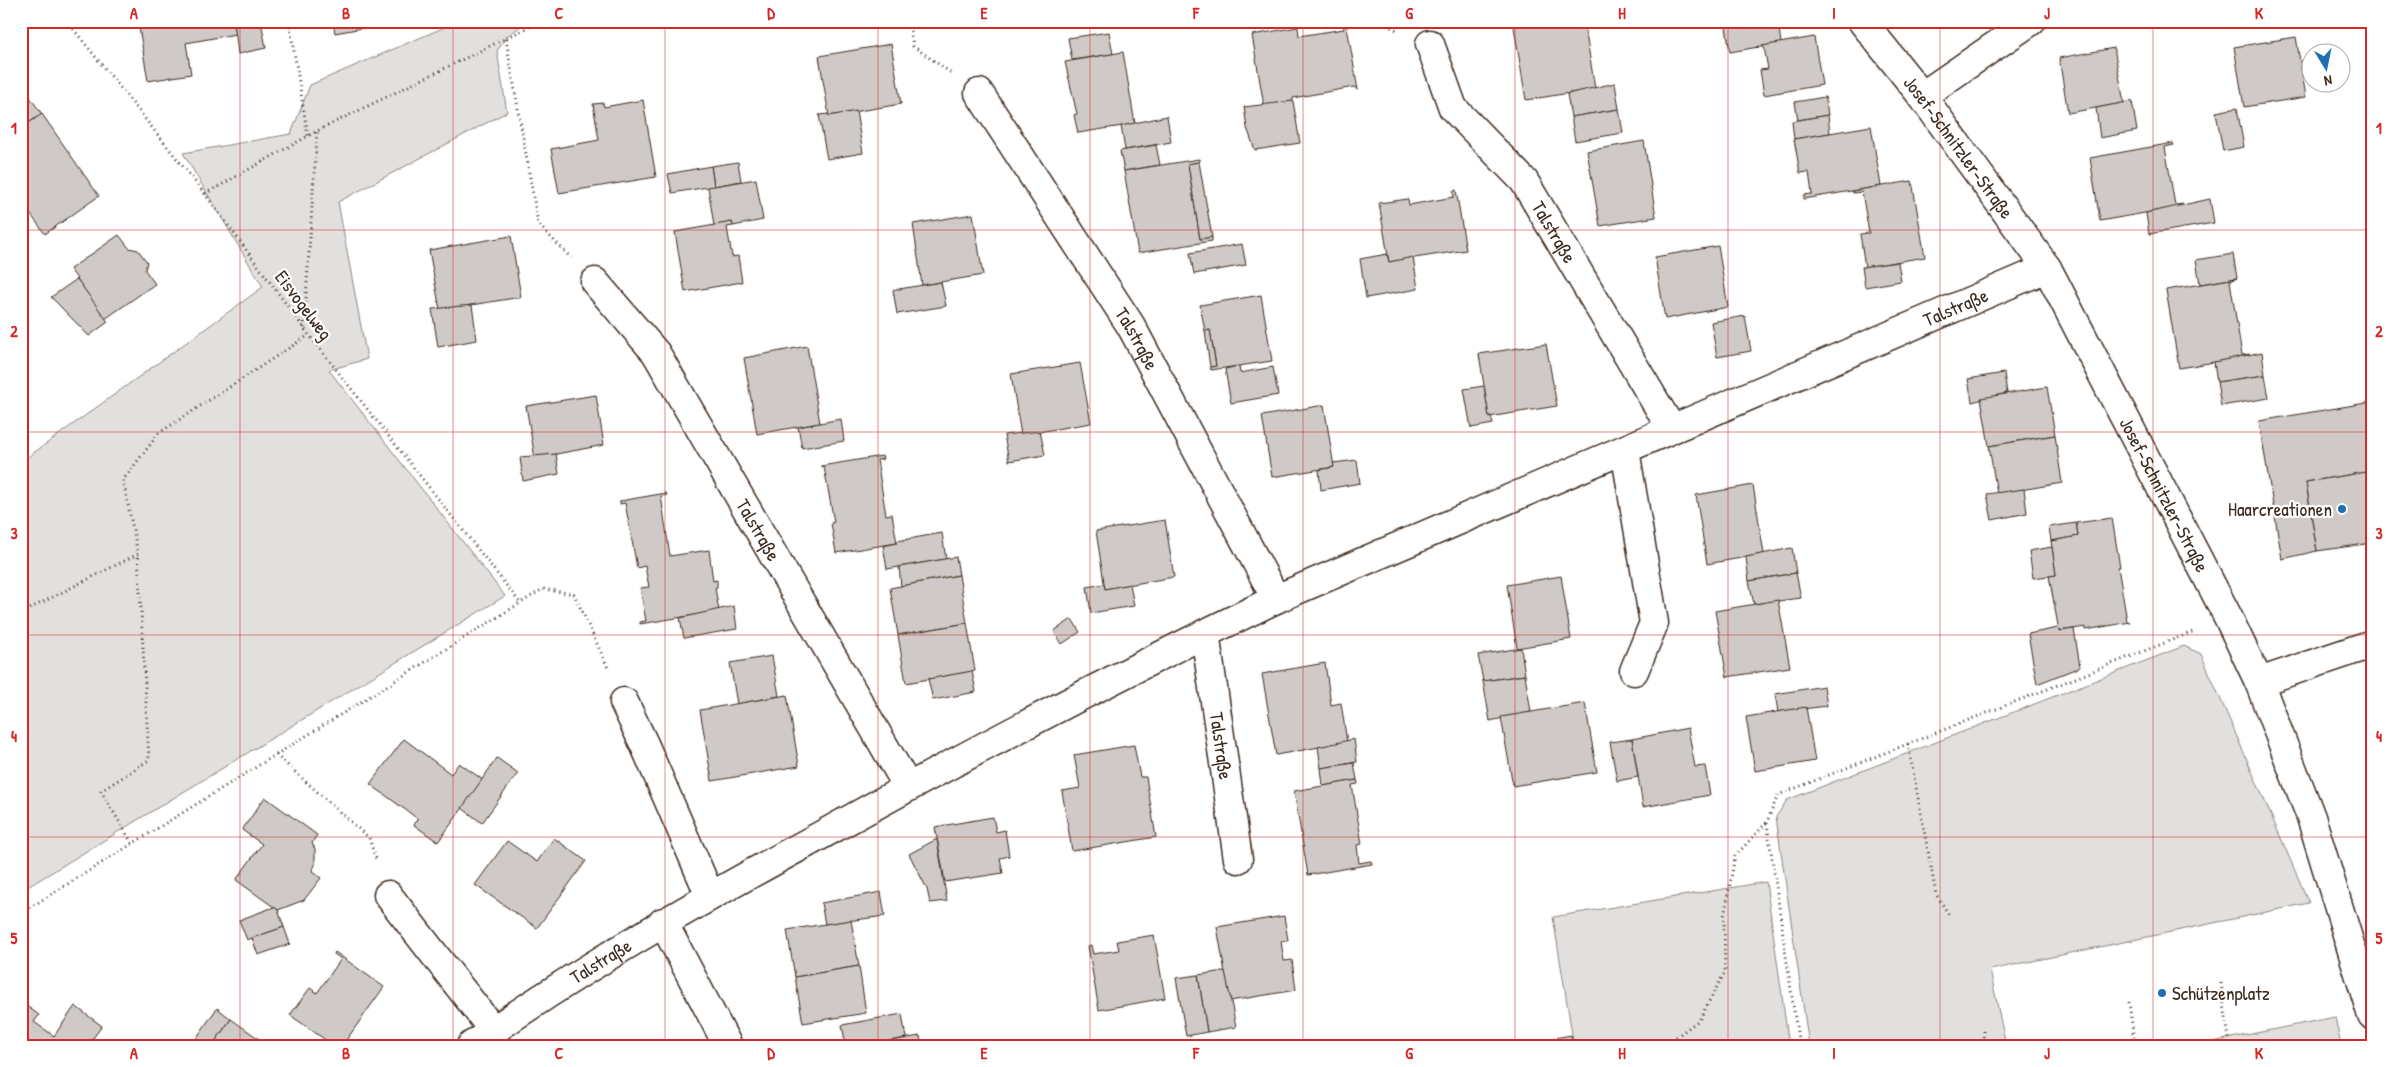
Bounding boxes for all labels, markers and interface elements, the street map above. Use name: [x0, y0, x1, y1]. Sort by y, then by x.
text: A: [130, 2, 138, 24]
text: B: [342, 2, 350, 24]
text: C: [555, 2, 564, 24]
text: D: [767, 2, 775, 24]
text: E: [980, 2, 988, 24]
text: F: [1192, 2, 1200, 24]
text: G: [1405, 2, 1413, 24]
text: H: [1618, 2, 1626, 24]
text: I: [1832, 2, 1836, 24]
text: J: [2044, 2, 2050, 24]
text: K: [2255, 2, 2264, 24]
north arrow: [2300, 42, 2350, 92]
street label: Josef-Schnitzler-Straße: [1898, 70, 2020, 224]
text: N: [2322, 71, 2334, 91]
text: 1: [11, 117, 17, 139]
text: 1: [2376, 117, 2382, 139]
street label: Talstraße: [1526, 196, 1583, 268]
street label: Eisvogelweg: [269, 265, 339, 345]
street label: Talstraße: [1919, 282, 1992, 333]
street label: Talstraße: [1109, 302, 1165, 375]
text: 2: [10, 320, 18, 342]
text: 2: [2375, 320, 2383, 342]
street label: Josef-Schnitzler-Straße: [2114, 413, 2216, 577]
street label: Talstraße: [730, 494, 787, 566]
place label: Haarcreationen: [2228, 496, 2332, 522]
marker: Haarcreationen: [2336, 503, 2348, 515]
text: 3: [10, 522, 18, 544]
text: 3: [2375, 522, 2383, 544]
street label: Talstraße: [1204, 710, 1239, 782]
text: 4: [11, 725, 17, 747]
text: 4: [2376, 725, 2382, 747]
text: 5: [11, 927, 18, 949]
text: 5: [2376, 927, 2383, 949]
street label: Talstraße: [565, 932, 637, 990]
place label: Schützenplatz: [2172, 980, 2270, 1006]
marker: Schützenplatz: [2156, 987, 2168, 999]
text: A: [130, 1042, 138, 1064]
text: B: [342, 1042, 350, 1064]
text: C: [555, 1042, 564, 1064]
text: D: [767, 1042, 775, 1064]
text: E: [980, 1042, 988, 1064]
text: F: [1192, 1042, 1200, 1064]
text: G: [1405, 1042, 1413, 1064]
text: H: [1618, 1042, 1626, 1064]
text: I: [1832, 1042, 1836, 1064]
text: J: [2044, 1042, 2050, 1064]
text: K: [2255, 1042, 2264, 1064]

